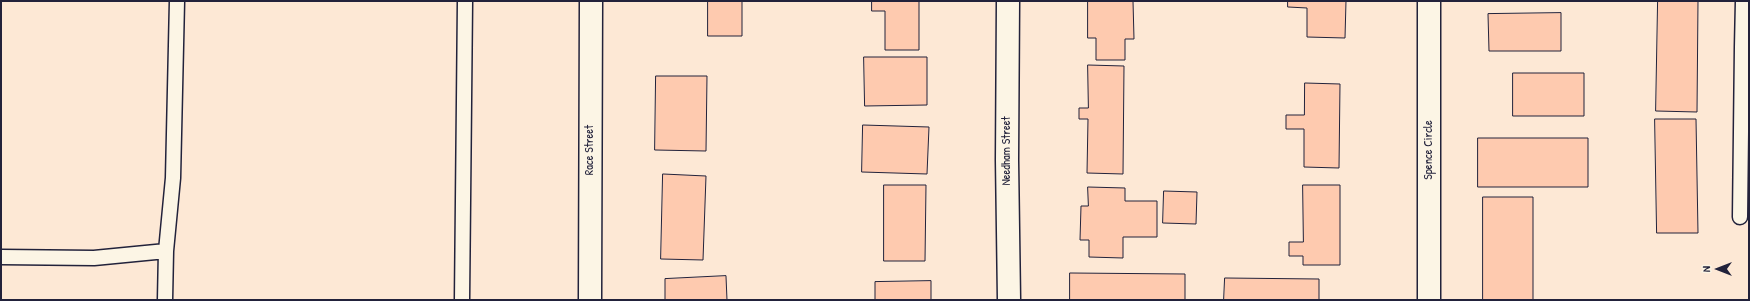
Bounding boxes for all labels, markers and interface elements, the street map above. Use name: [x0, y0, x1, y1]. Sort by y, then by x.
street label: Needham Street: [1000, 116, 1014, 186]
street label: Spence Circle: [1422, 120, 1436, 180]
street label: Race Street: [583, 125, 597, 175]
north arrow: [1698, 249, 1738, 289]
text: N: [1699, 266, 1713, 272]

